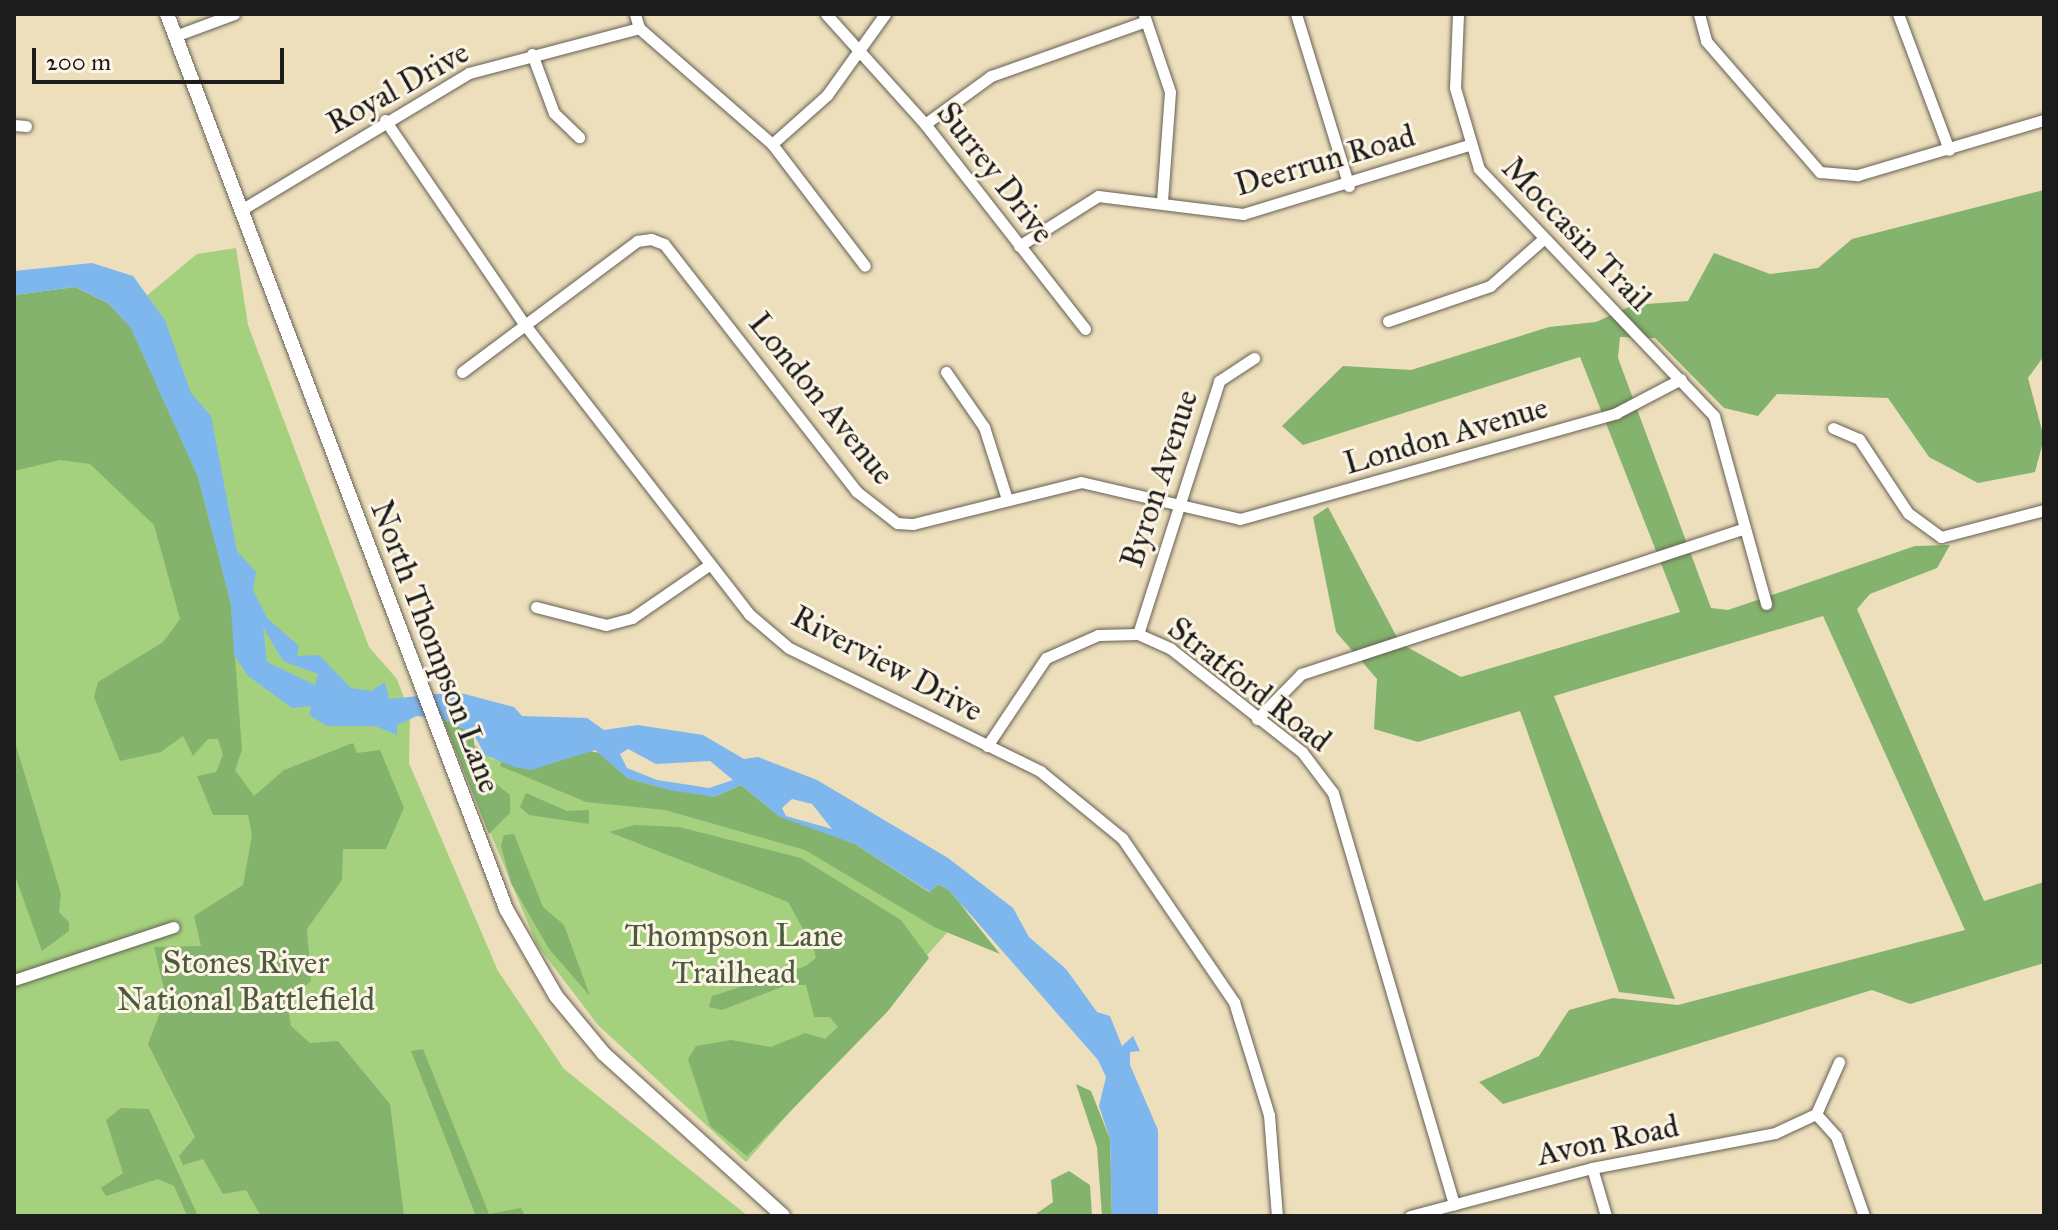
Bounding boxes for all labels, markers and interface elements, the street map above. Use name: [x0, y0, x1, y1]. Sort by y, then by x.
scale bar: [36, 32, 288, 82]
street label: Royal Drive: [320, 33, 476, 143]
text: 200 m: [46, 47, 111, 77]
street label: Surrey Drive: [928, 95, 1062, 251]
street label: Deerrun Road: [1231, 117, 1419, 205]
street label: Moccasin Trail: [1493, 149, 1659, 319]
street label: London Avenue: [740, 305, 902, 493]
street label: Byron Avenue: [1113, 385, 1207, 573]
street label: London Avenue: [1340, 389, 1552, 483]
street label: North Thompson Lane: [362, 496, 508, 798]
street label: Riverview Drive: [785, 598, 989, 730]
street label: Stratford Road: [1160, 609, 1338, 761]
park label: Thompson Lane Trailhead: [625, 918, 843, 993]
park label: Stones River National Battlefield: [117, 945, 375, 1020]
street label: Avon Road: [1534, 1107, 1682, 1175]

